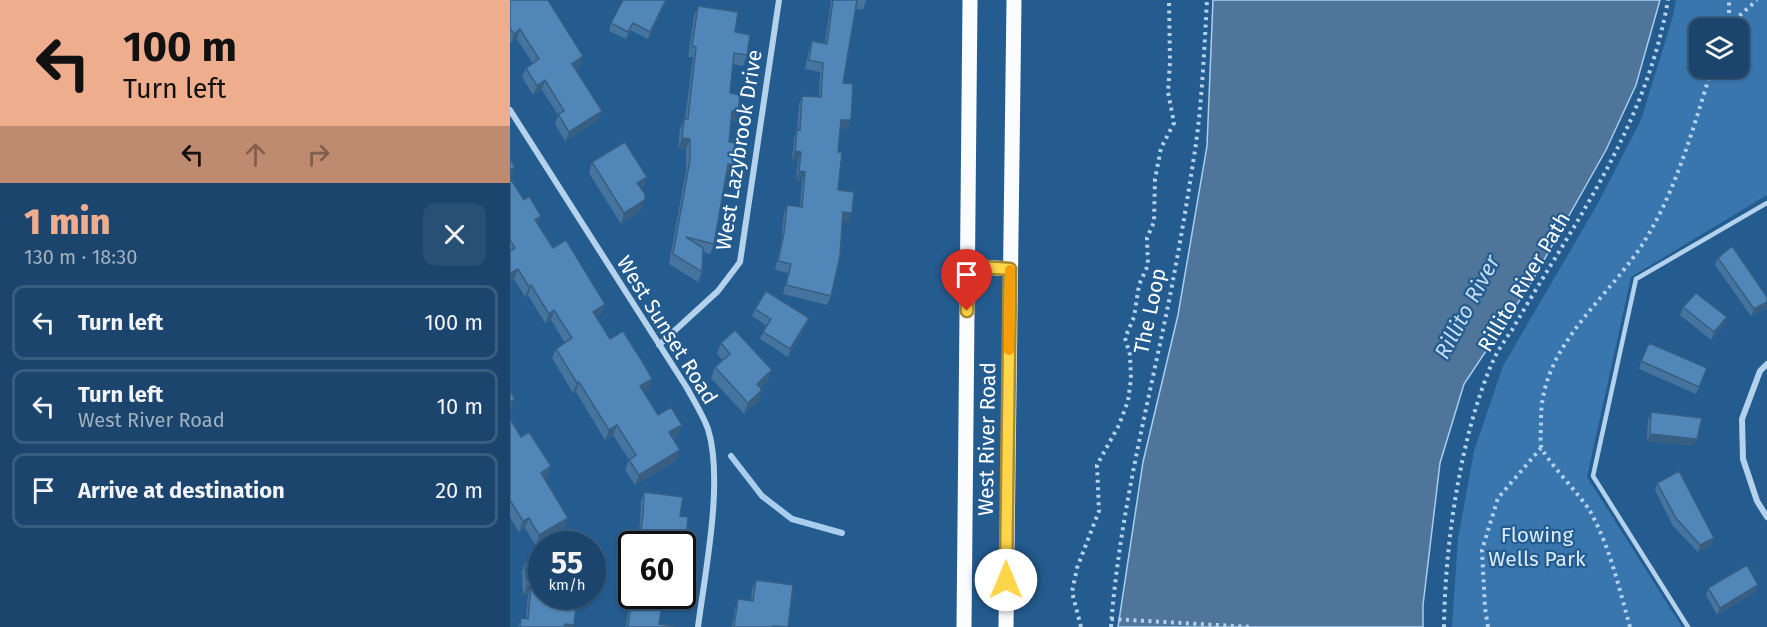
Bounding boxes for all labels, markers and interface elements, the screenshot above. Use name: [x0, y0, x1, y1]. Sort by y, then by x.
map controls: [1689, 18, 1749, 78]
button: layers: [1689, 18, 1749, 78]
text: 100 m: [123, 22, 237, 72]
icon: left: [24, 24, 102, 102]
street label: West Lazybrook Drive: [710, 48, 768, 252]
text: Turn left: [123, 73, 226, 105]
icon: left: [176, 138, 209, 171]
icon: ahead: [239, 138, 272, 171]
icon: right: [302, 138, 335, 171]
text: 1 min: [24, 200, 110, 244]
button: close: [423, 203, 486, 266]
street label: Rillito River Path: [1472, 207, 1576, 357]
text: 130 m · 18:30: [24, 245, 137, 269]
pin: [941, 249, 992, 311]
water label: Rillito River: [1428, 250, 1506, 363]
street label: West Sunset Road: [611, 251, 723, 409]
icon: arrive: [950, 258, 983, 291]
street label: The Loop: [1128, 266, 1172, 356]
icon: left: [27, 306, 60, 339]
text: Turn left: [78, 309, 163, 336]
text: 100 m: [424, 309, 483, 336]
street label: West River Road: [973, 362, 1001, 516]
text: Turn left: [78, 381, 163, 408]
icon: left: [27, 390, 60, 423]
text: 10 m: [437, 393, 483, 420]
text: West River Road: [78, 408, 225, 432]
icon: arrive: [27, 474, 60, 507]
text: Arrive at destination: [78, 477, 285, 504]
text: 20 m: [435, 477, 483, 504]
park label: Flowing Wells Park: [1488, 522, 1586, 572]
speed limit sign: 60: [618, 531, 696, 609]
text: 55: [551, 545, 583, 581]
position arrow: [974, 548, 1038, 612]
text: km/h: [548, 576, 586, 594]

